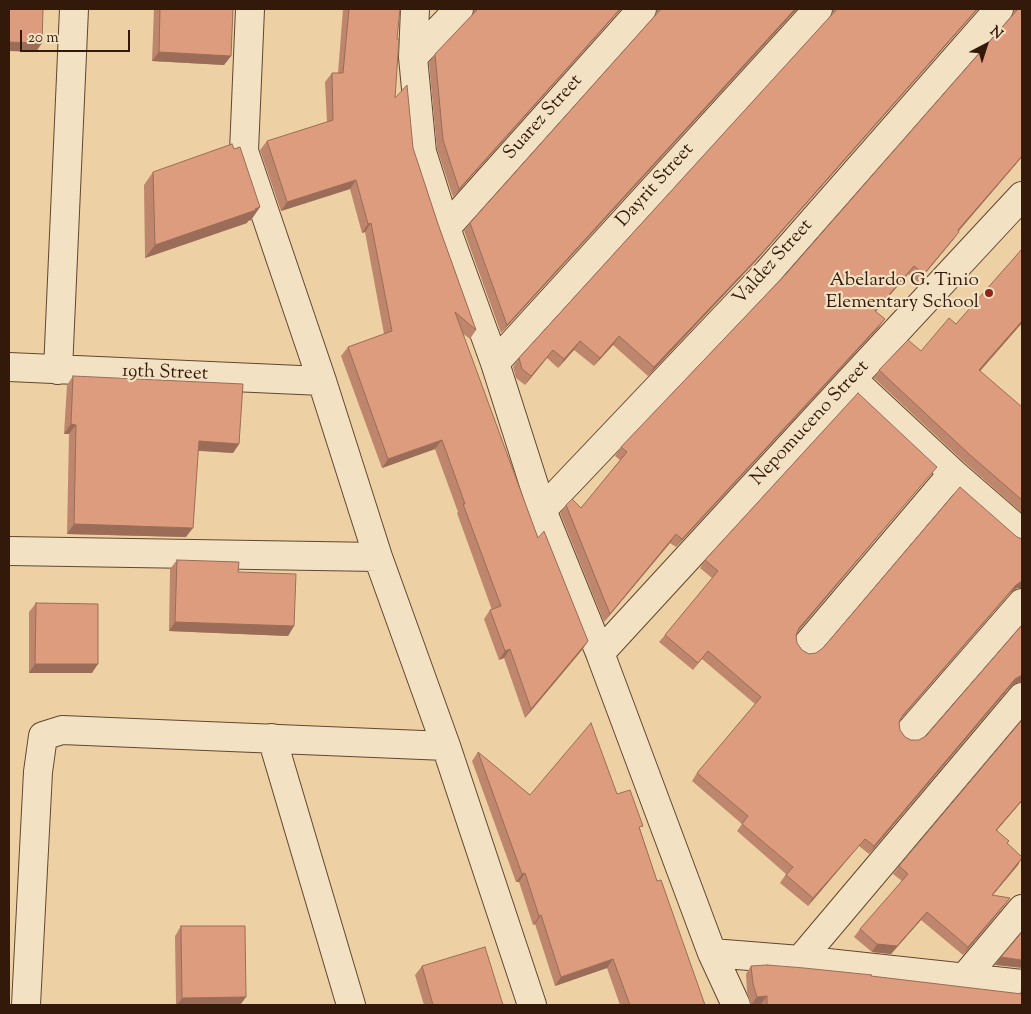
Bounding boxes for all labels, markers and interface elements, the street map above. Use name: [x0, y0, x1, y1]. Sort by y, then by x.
scale bar: [22, 20, 132, 52]
north arrow: [961, 20, 1011, 70]
text: N: [985, 22, 1006, 45]
text: 20 m: [28, 28, 59, 49]
street label: Suarez Street: [500, 71, 588, 165]
street label: Dayrit Street: [612, 139, 700, 233]
street label: Valdez Street: [729, 215, 819, 311]
place label: Abelardo G. Tinio Elementary School: [826, 271, 979, 315]
marker: Abelardo G. Tinio Elementary School: [983, 287, 995, 299]
street label: Nepomuceno Street: [747, 357, 875, 491]
street label: 19th Street: [122, 361, 208, 387]

